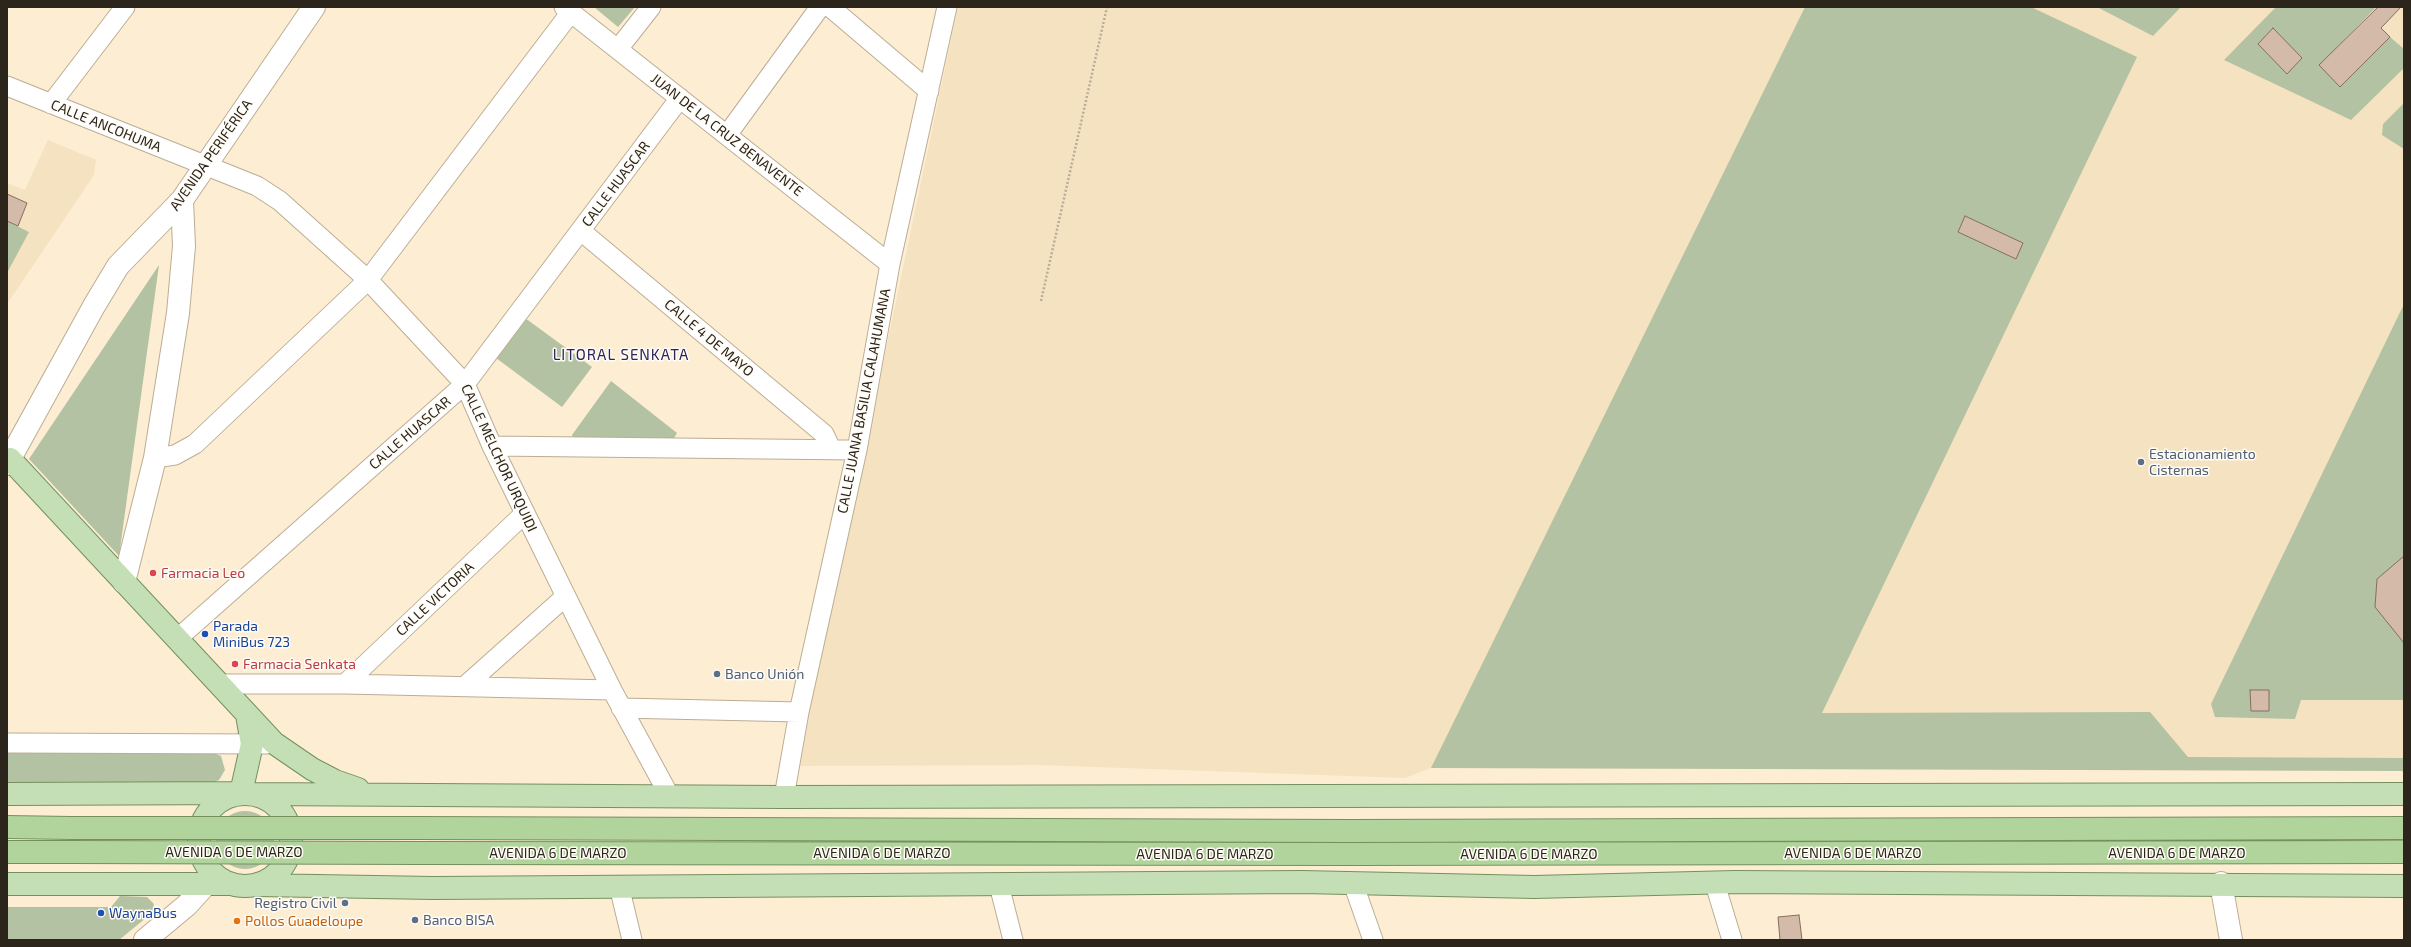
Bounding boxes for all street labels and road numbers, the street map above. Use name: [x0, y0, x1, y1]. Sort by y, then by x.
street label: JUAN DE LA CRUZ BENAVENTE: [647, 70, 807, 200]
street label: CALLE ANCOHUMA: [48, 96, 164, 156]
street label: AVENIDA PERIFÉRICA: [166, 96, 256, 214]
street label: CALLE HUASCAR: [578, 138, 654, 230]
street label: CALLE JUANA BASILIA CALAHUMANA: [834, 287, 894, 515]
street label: CALLE 4 DE MAYO: [661, 296, 757, 380]
street label: CALLE MELCHOR URQUIDI: [457, 382, 541, 534]
street label: CALLE HUASCAR: [366, 393, 454, 473]
street label: CALLE VICTORIA: [393, 559, 477, 639]
street label: AVENIDA 6 DE MARZO: [165, 844, 303, 860]
street label: AVENIDA 6 DE MARZO: [489, 845, 627, 861]
street label: AVENIDA 6 DE MARZO: [813, 845, 951, 861]
street label: AVENIDA 6 DE MARZO: [1784, 845, 1922, 861]
street label: AVENIDA 6 DE MARZO: [2108, 845, 2246, 861]
street label: AVENIDA 6 DE MARZO: [1136, 846, 1274, 862]
street label: AVENIDA 6 DE MARZO: [1460, 846, 1598, 862]

